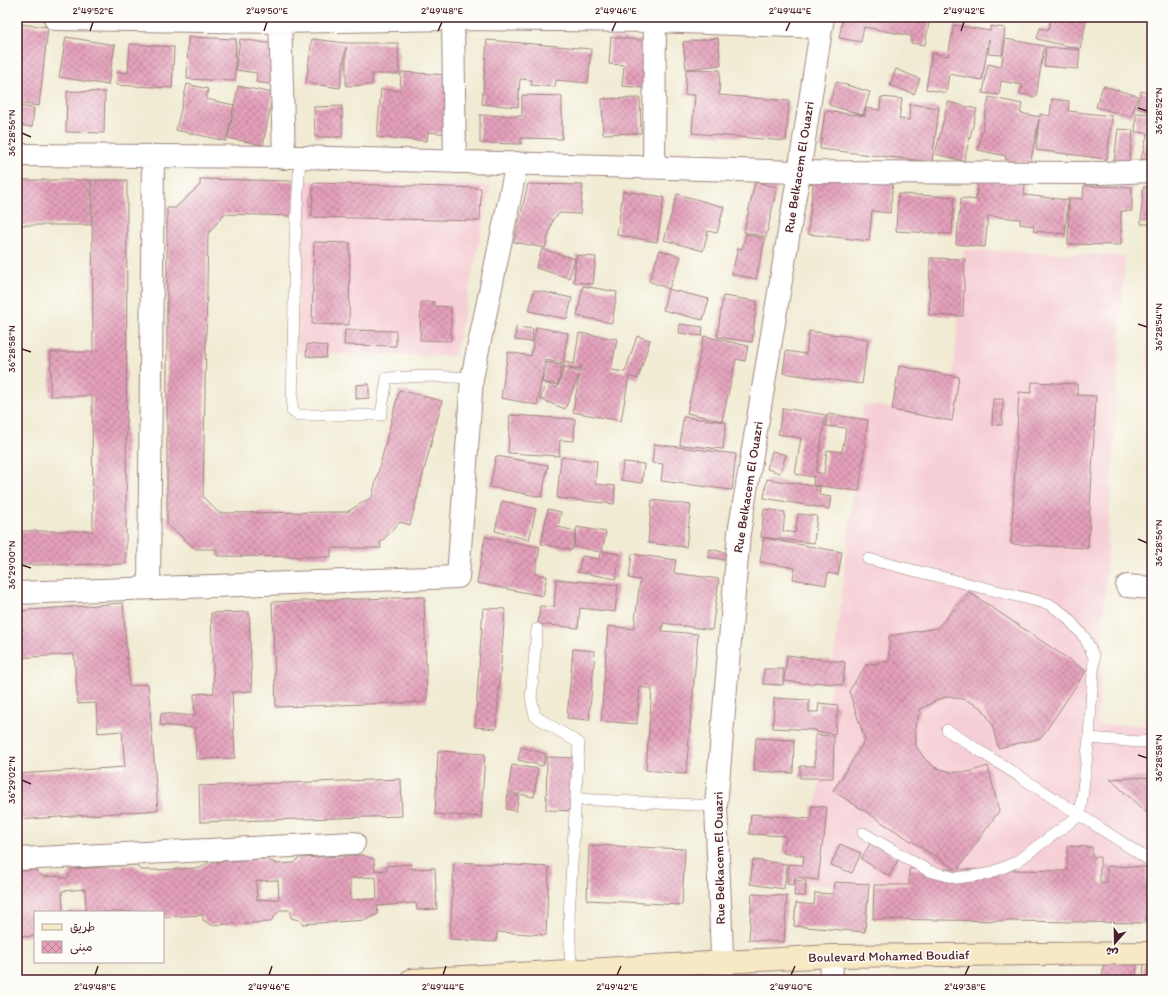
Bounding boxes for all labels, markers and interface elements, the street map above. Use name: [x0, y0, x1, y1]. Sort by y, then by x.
text: 2°49'52"E: [73, 4, 114, 17]
text: 2°49'50"E: [246, 4, 288, 17]
text: 2°49'48"E: [421, 4, 463, 17]
text: 2°49'46"E: [595, 4, 637, 17]
text: 2°49'44"E: [769, 4, 812, 17]
text: 2°49'42"E: [943, 4, 985, 17]
text: 36°28'52"N: [1152, 87, 1165, 135]
street label: Rue Belkacem El Ouazri: [781, 100, 817, 234]
text: 36°28'56"N: [5, 109, 18, 157]
text: 36°28'54"N: [1152, 303, 1165, 351]
text: 36°28'58"N: [5, 325, 18, 373]
street label: Rue Belkacem El Ouazri: [730, 420, 766, 554]
text: 36°28'56"N: [1152, 519, 1165, 567]
text: 36°29'00"N: [5, 540, 18, 589]
text: 36°28'58"N: [1152, 734, 1165, 782]
text: 36°29'02"N: [5, 756, 18, 804]
street label: Rue Belkacem El Ouazri: [710, 791, 728, 925]
legend: [34, 911, 164, 963]
text: طريق: [70, 920, 95, 934]
north arrow: [1095, 923, 1135, 963]
text: مبنى: [70, 940, 93, 955]
text: ش: [1104, 944, 1120, 960]
street label: Boulevard Mohamed Boudiaf: [808, 947, 970, 965]
text: 2°49'48"E: [74, 980, 116, 993]
text: 2°49'46"E: [248, 980, 290, 993]
text: 2°49'44"E: [422, 980, 465, 993]
text: 2°49'42"E: [596, 980, 638, 993]
text: 2°49'40"E: [770, 980, 813, 993]
text: 2°49'38"E: [944, 980, 986, 993]

